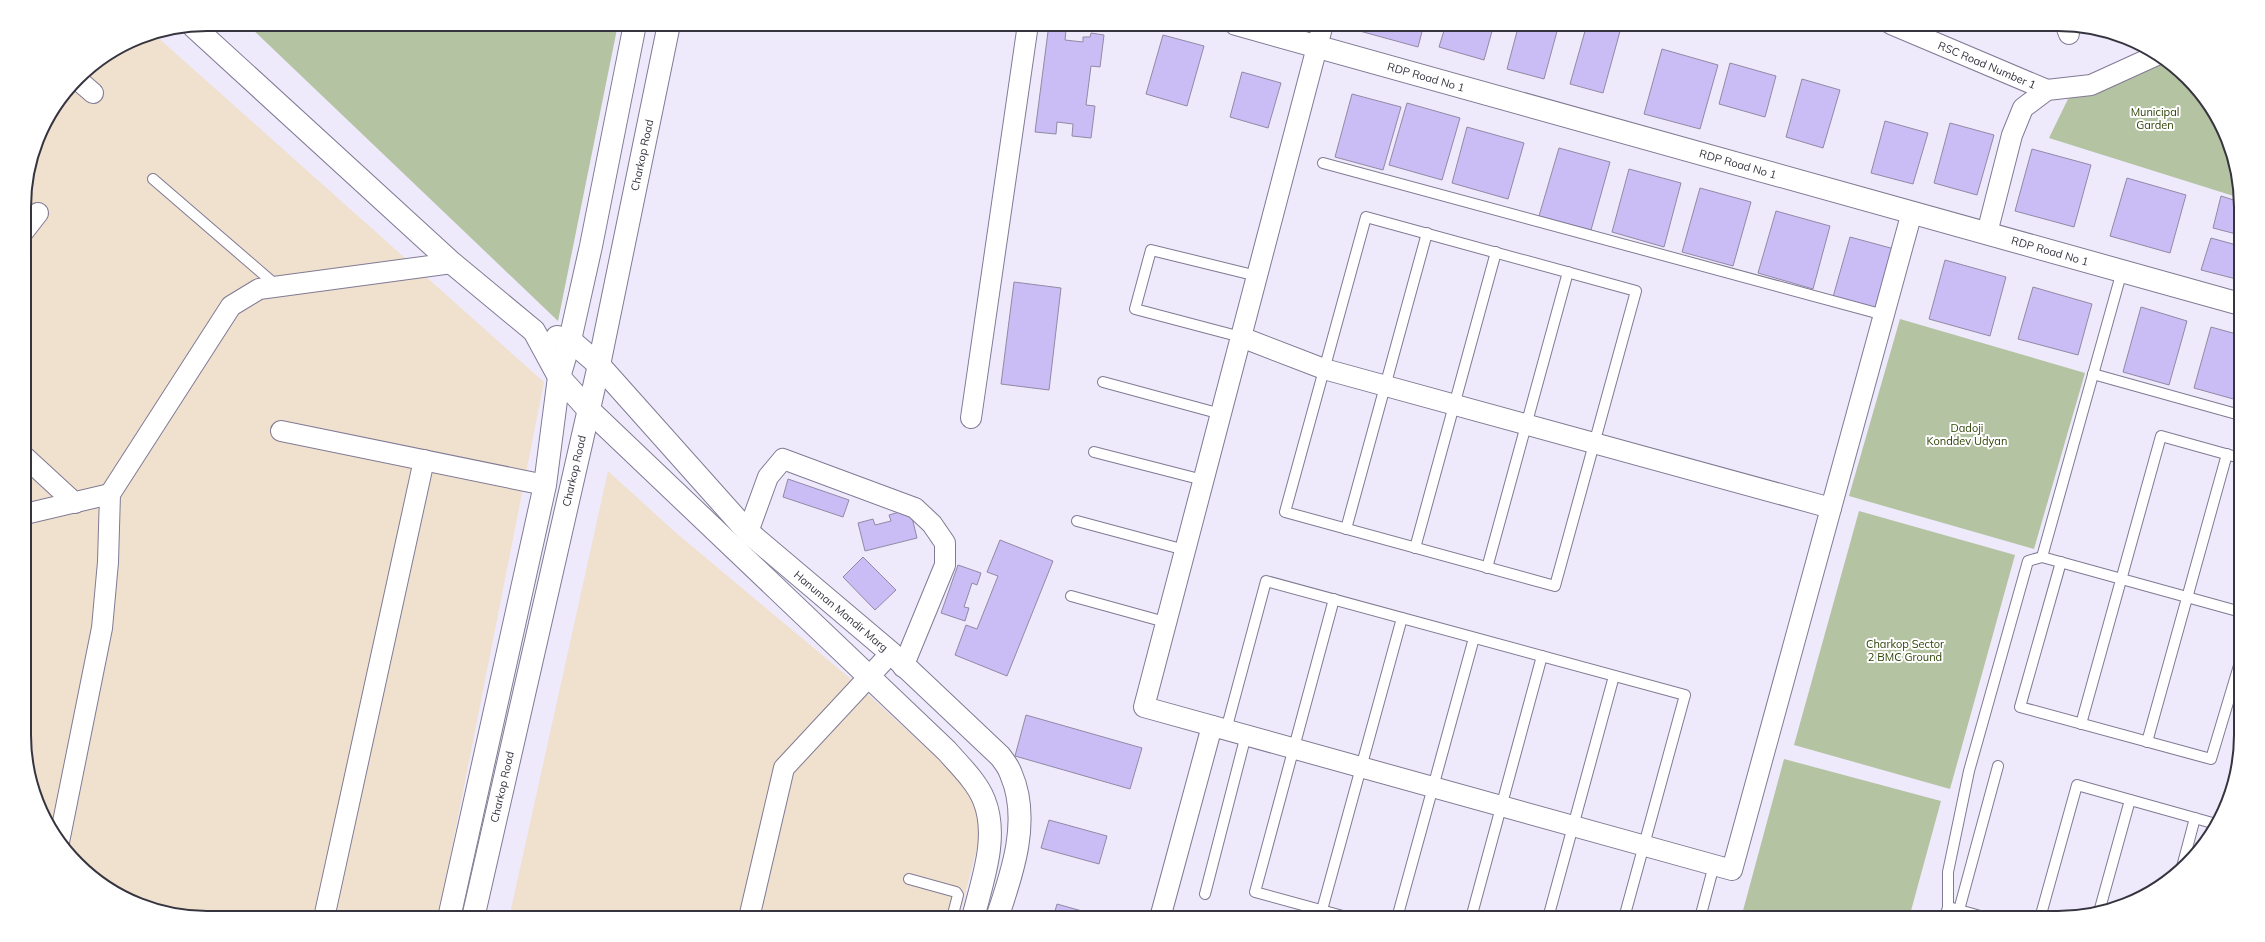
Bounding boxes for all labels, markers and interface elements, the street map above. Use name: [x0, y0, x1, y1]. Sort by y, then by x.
street label: RSC Road Number 1: [1936, 38, 2038, 92]
street label: RDP Road No 1: [1386, 59, 1466, 95]
park label: Municipal Garden: [2131, 105, 2179, 132]
street label: Charkop Road: [628, 118, 656, 192]
street label: RDP Road No 1: [1698, 146, 1778, 182]
street label: RDP Road No 1: [2010, 233, 2090, 269]
park label: Dadoji Konddev Udyan: [1927, 421, 2007, 448]
street label: Charkop Road: [559, 434, 589, 508]
street label: Hanuman Mandir Marg: [791, 568, 891, 654]
park label: Charkop Sector 2 BMC Ground: [1866, 637, 1944, 664]
street label: Charkop Road: [487, 750, 517, 824]

